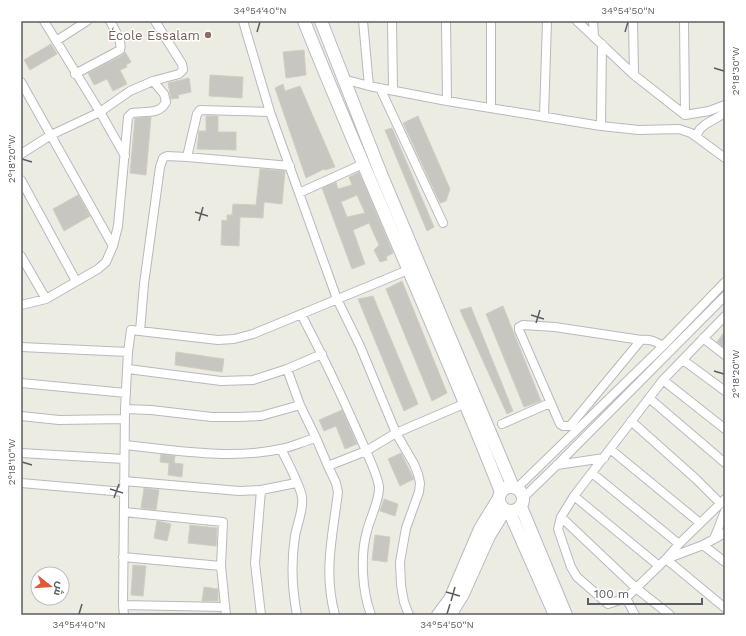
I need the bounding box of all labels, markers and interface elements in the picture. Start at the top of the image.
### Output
text: 34°54'40"N [233,5,287,16]
text: 34°54'50"N [601,5,655,16]
place label: École Essalam [108,27,200,43]
marker: École Essalam [203,30,213,40]
text: 2°18'30"W [730,46,741,95]
text: 2°18'20"W [6,134,17,183]
text: 2°18'20"W [730,349,741,398]
text: 2°18'10"W [6,438,17,485]
north arrow [30,566,70,606]
text: ش [51,580,67,597]
scale bar [588,580,702,606]
text: 100 m [594,587,629,601]
text: 34°54'40"N [52,619,106,630]
text: 34°54'50"N [420,619,474,630]

